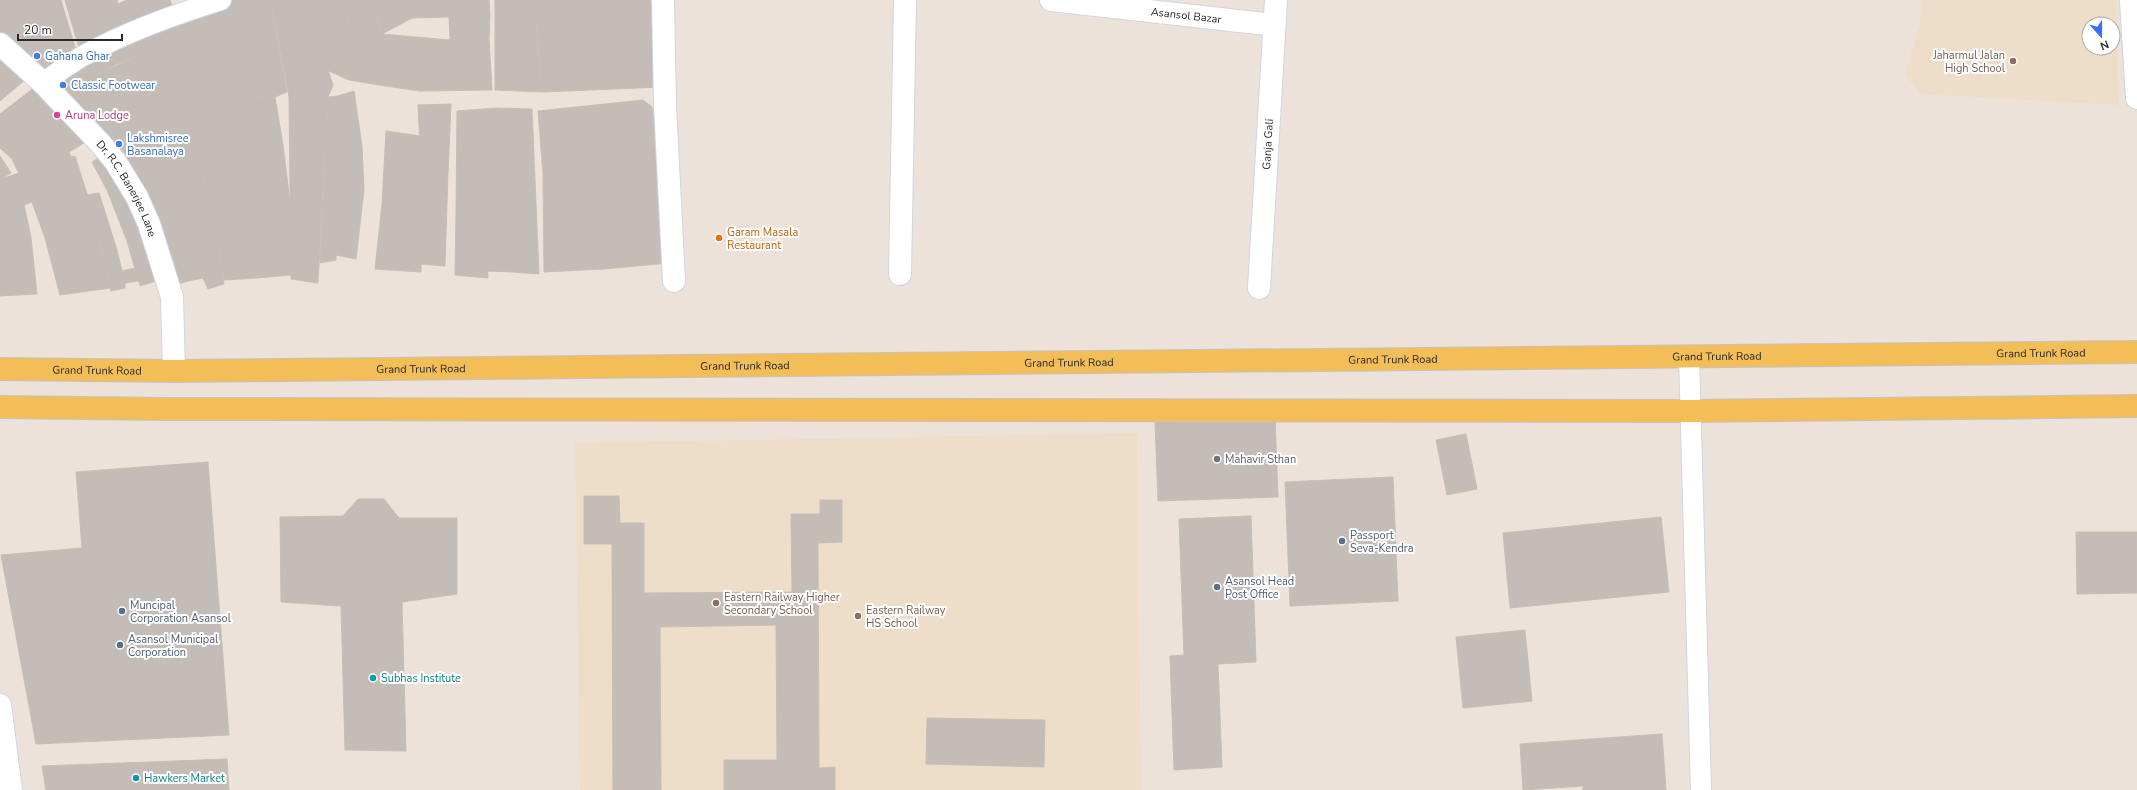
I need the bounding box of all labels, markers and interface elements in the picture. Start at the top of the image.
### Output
street label: Asansol Bazar [1150,4,1222,27]
scale bar [18,16,122,42]
north arrow [2081,16,2121,56]
text: 20 m [24,22,52,38]
text: N [2098,36,2111,53]
place label: Jaharmul Jalan High School [1932,48,2006,76]
place label: Gahana Ghar [45,49,110,64]
marker: Gahana Ghar [32,51,42,61]
marker: Jaharmul Jalan High School [2008,56,2018,66]
place label: Classic Footwear [71,78,155,93]
marker: Classic Footwear [58,80,68,90]
place label: Aruna Lodge [65,108,129,123]
marker: Aruna Lodge [52,110,62,120]
street label: Ganja Gali [1259,118,1277,170]
place label: Lakshmisree Basanalaya [127,131,189,159]
street label: Dr. R.C. Banerjee Lane [93,137,160,239]
marker: Lakshmisree Basanalaya [114,139,124,149]
place label: Garam Masala Restaurant [727,225,798,253]
marker: Garam Masala Restaurant [714,233,724,243]
street label: Grand Trunk Road [1996,345,2086,361]
street label: Grand Trunk Road [1672,349,1762,364]
street label: Grand Trunk Road [1348,352,1438,368]
street label: Grand Trunk Road [1024,355,1114,371]
street label: Grand Trunk Road [700,358,790,374]
street label: Grand Trunk Road [376,361,466,377]
street label: Grand Trunk Road [52,363,142,379]
place label: Mahavir Sthan [1225,452,1296,467]
marker: Mahavir Sthan [1212,454,1222,464]
place label: Passport Seva-Kendra [1350,528,1414,556]
marker: Passport Seva-Kendra [1337,536,1347,546]
place label: Asansol Head Post Office [1225,574,1294,602]
marker: Asansol Head Post Office [1212,582,1222,592]
place label: Eastern Railway Higher Secondary School [724,590,840,618]
place label: Muncipal Corporation Asansol [130,598,232,626]
marker: Eastern Railway Higher Secondary School [711,598,721,608]
place label: Eastern Railway HS School [866,603,946,631]
marker: Muncipal Corporation Asansol [117,606,127,616]
marker: Eastern Railway HS School [853,611,863,621]
place label: Asansol Municipal Corporation [128,632,219,660]
marker: Asansol Municipal Corporation [115,640,125,650]
place label: Subhas Institute [381,671,461,686]
marker: Subhas Institute [368,673,378,683]
place label: Hawkers Market [144,771,225,786]
marker: Hawkers Market [131,773,141,783]

